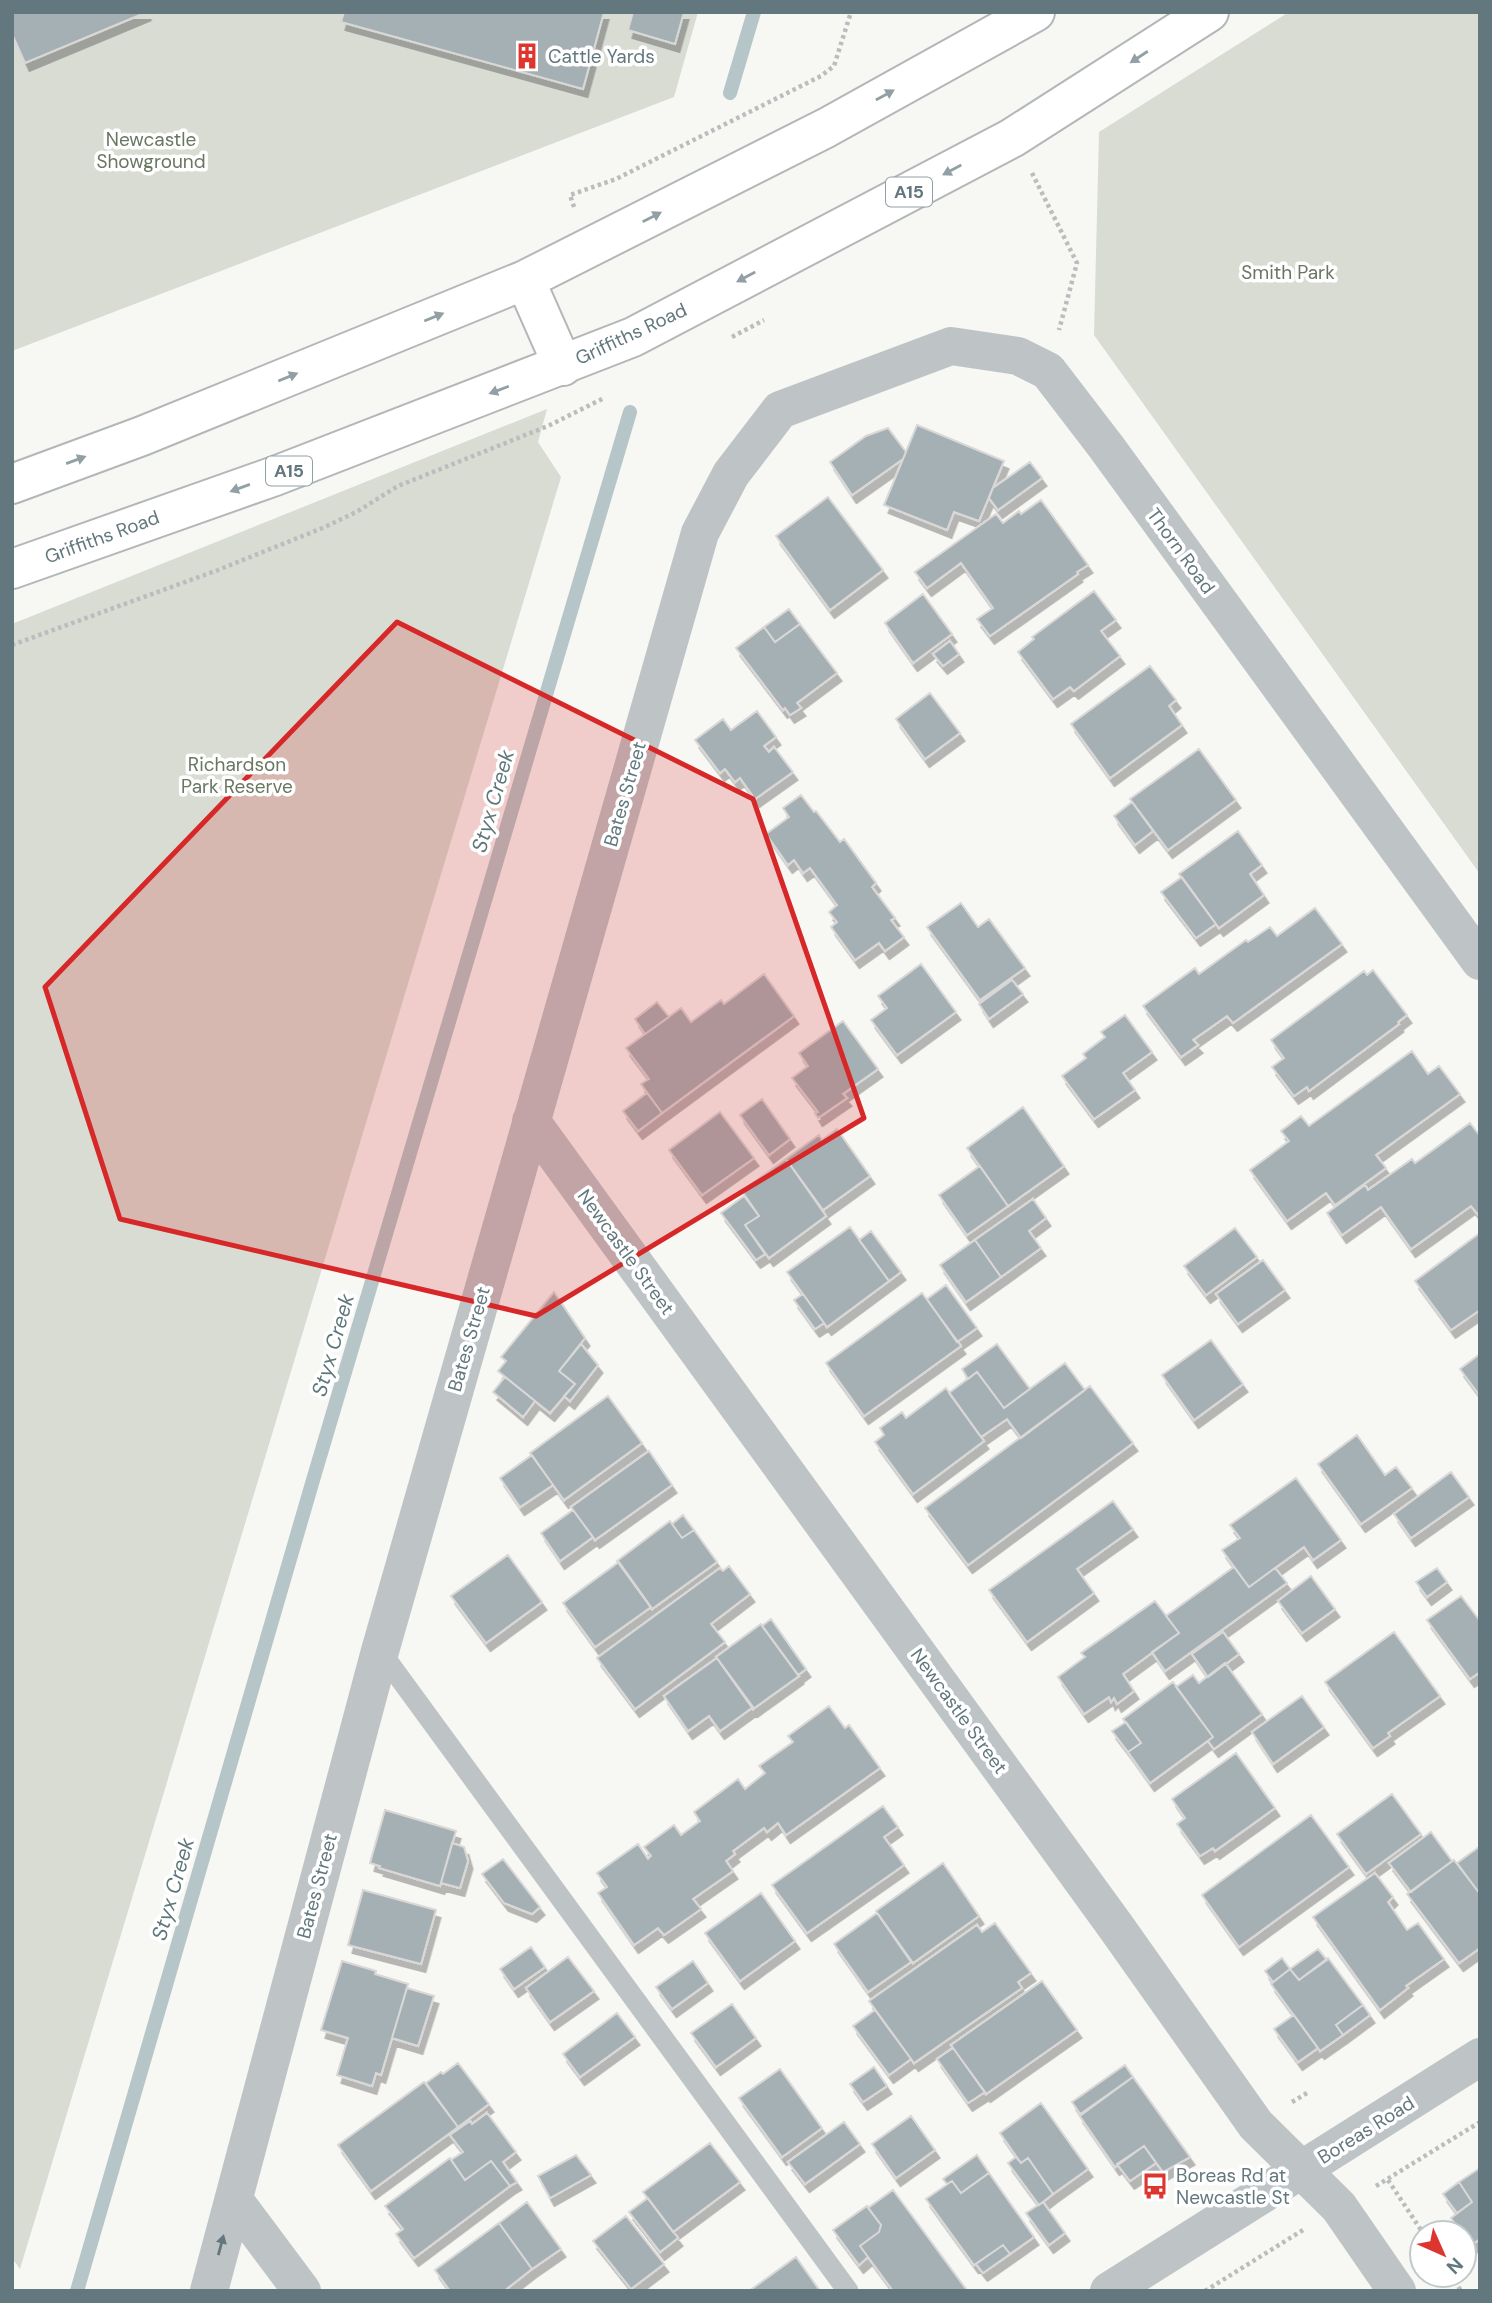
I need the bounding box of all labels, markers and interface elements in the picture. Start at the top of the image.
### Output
building icon: Cattle Yards [512,41,542,71]
place label: Cattle Yards [548,44,655,69]
one-way arrow [1130,50,1149,63]
one-way arrow [876,89,895,101]
park label: Newcastle Showground [96,127,206,174]
one-way arrow [942,164,962,175]
road number: A15 [886,177,932,206]
one-way arrow [642,211,662,222]
park label: Smith Park [1241,260,1335,285]
one-way arrow [736,272,756,283]
street label: Griffiths Road [571,297,691,371]
one-way arrow [423,312,444,323]
one-way arrow [278,371,299,382]
one-way arrow [488,385,509,396]
one-way arrow [66,454,87,465]
road number: A15 [266,457,312,486]
one-way arrow [230,483,251,494]
street label: Thorn Road [1141,503,1221,599]
street label: Griffiths Road [41,505,163,569]
street label: Bates Street [598,739,652,849]
water label: Styx Creek [465,746,521,856]
park label: Richardson Park Reserve [181,752,293,799]
street label: Newcastle Street [572,1184,680,1320]
street label: Bates Street [442,1284,496,1394]
water label: Styx Creek [305,1290,361,1400]
street label: Newcastle Street [905,1643,1013,1779]
street label: Bates Street [291,1831,343,1941]
water label: Styx Creek [145,1834,201,1944]
street label: Boreas Road [1313,2090,1419,2170]
place label: Boreas Rd at Newcastle St [1176,2163,1290,2210]
bus stop icon: Boreas Rd at Newcastle St [1140,2171,1170,2201]
north arrow [1408,2219,1478,2289]
one-way arrow [217,2234,227,2255]
text: N [1441,2252,1468,2279]

